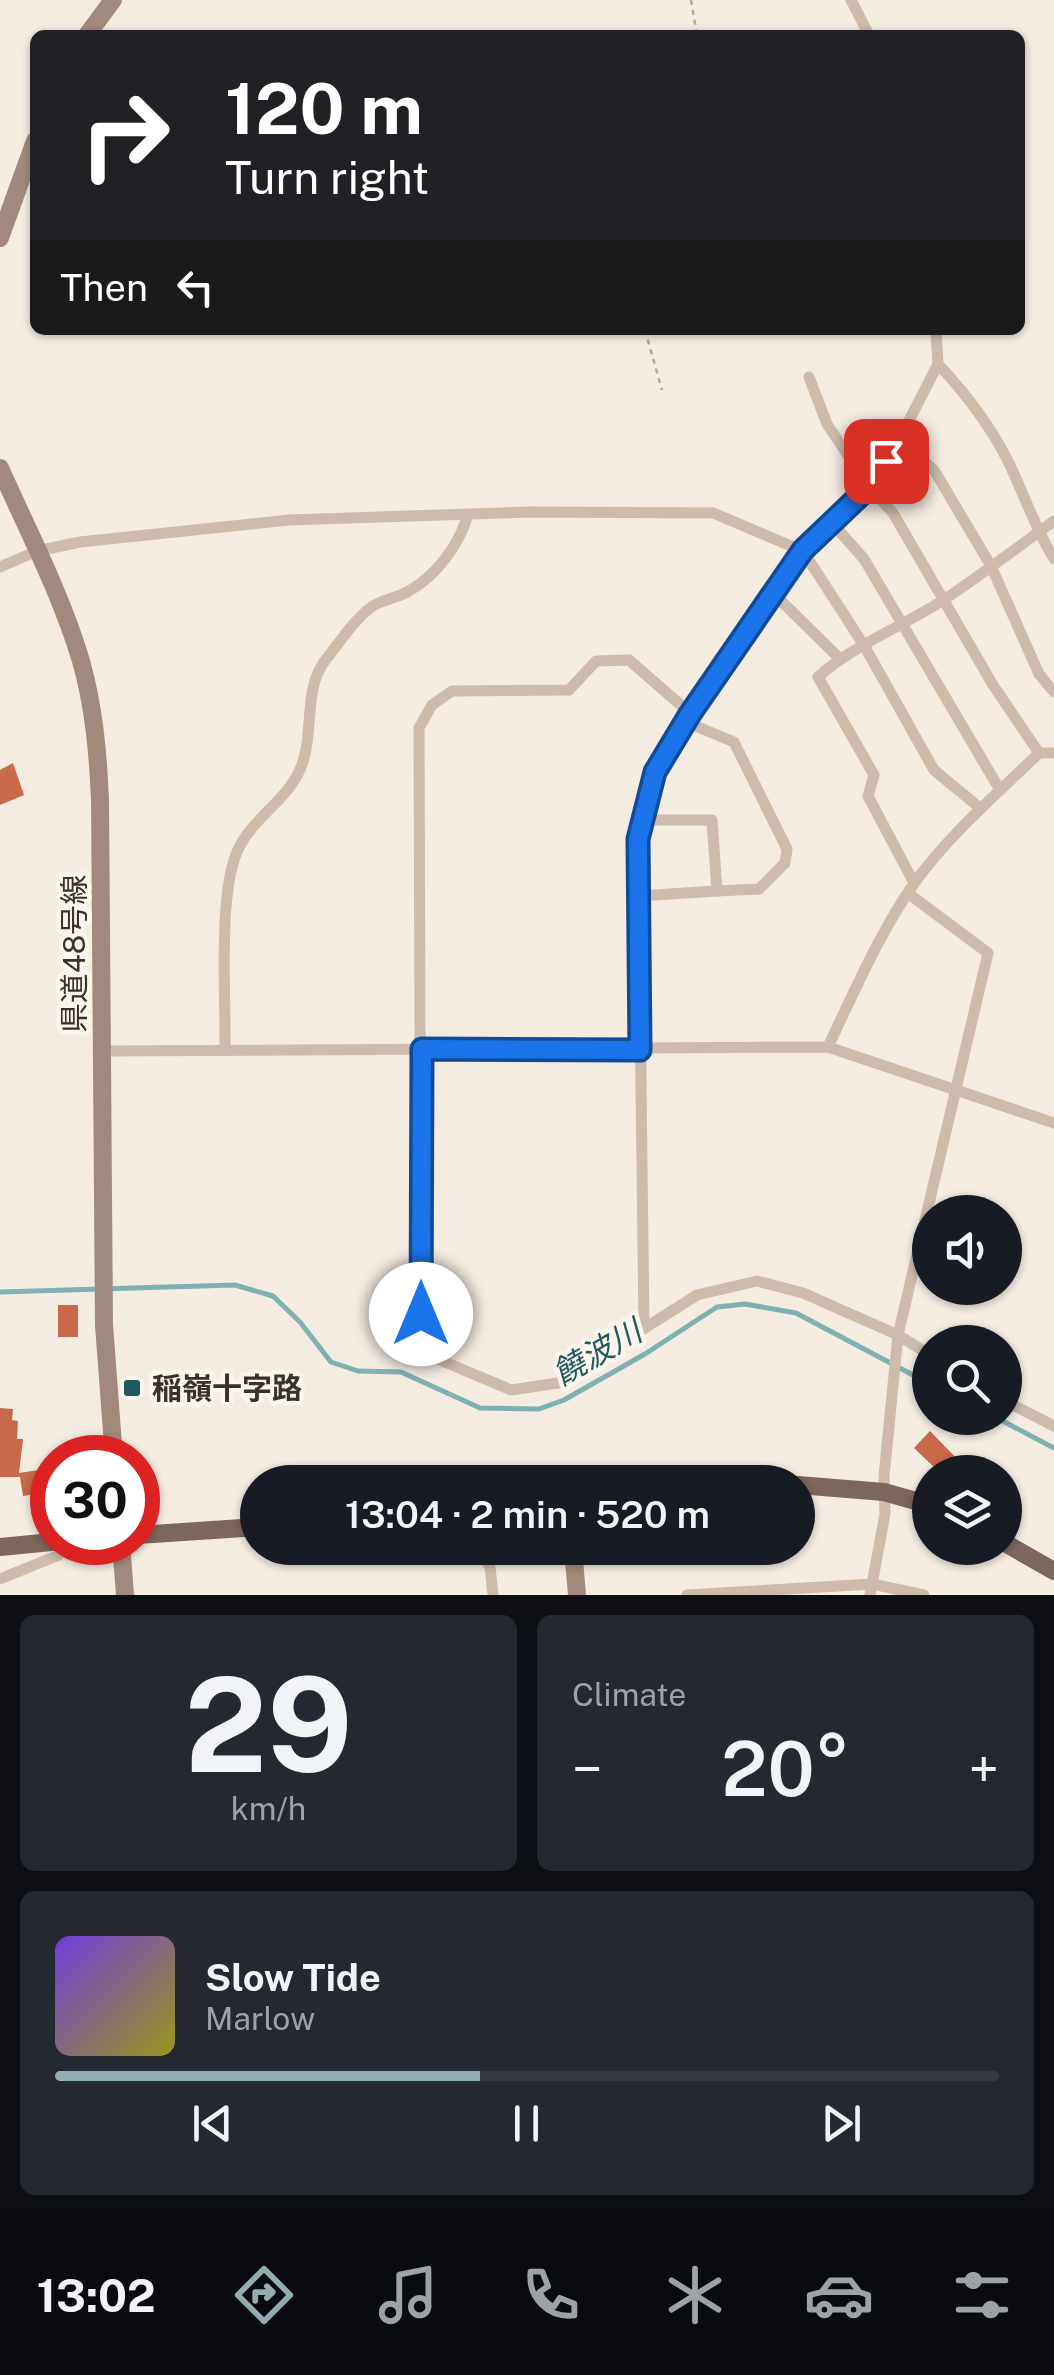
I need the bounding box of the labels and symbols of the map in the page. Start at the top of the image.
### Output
pin [844,419,929,504]
street label: 県道48号線 [56,875,92,1033]
position arrow [369,1262,473,1366]
water label: 饒波川 [546,1310,650,1392]
place label: 稲嶺十字路 [152,1370,302,1406]
marker: 稲嶺十字路 [121,1377,143,1399]
speed limit sign: 30 [30,1435,160,1565]

